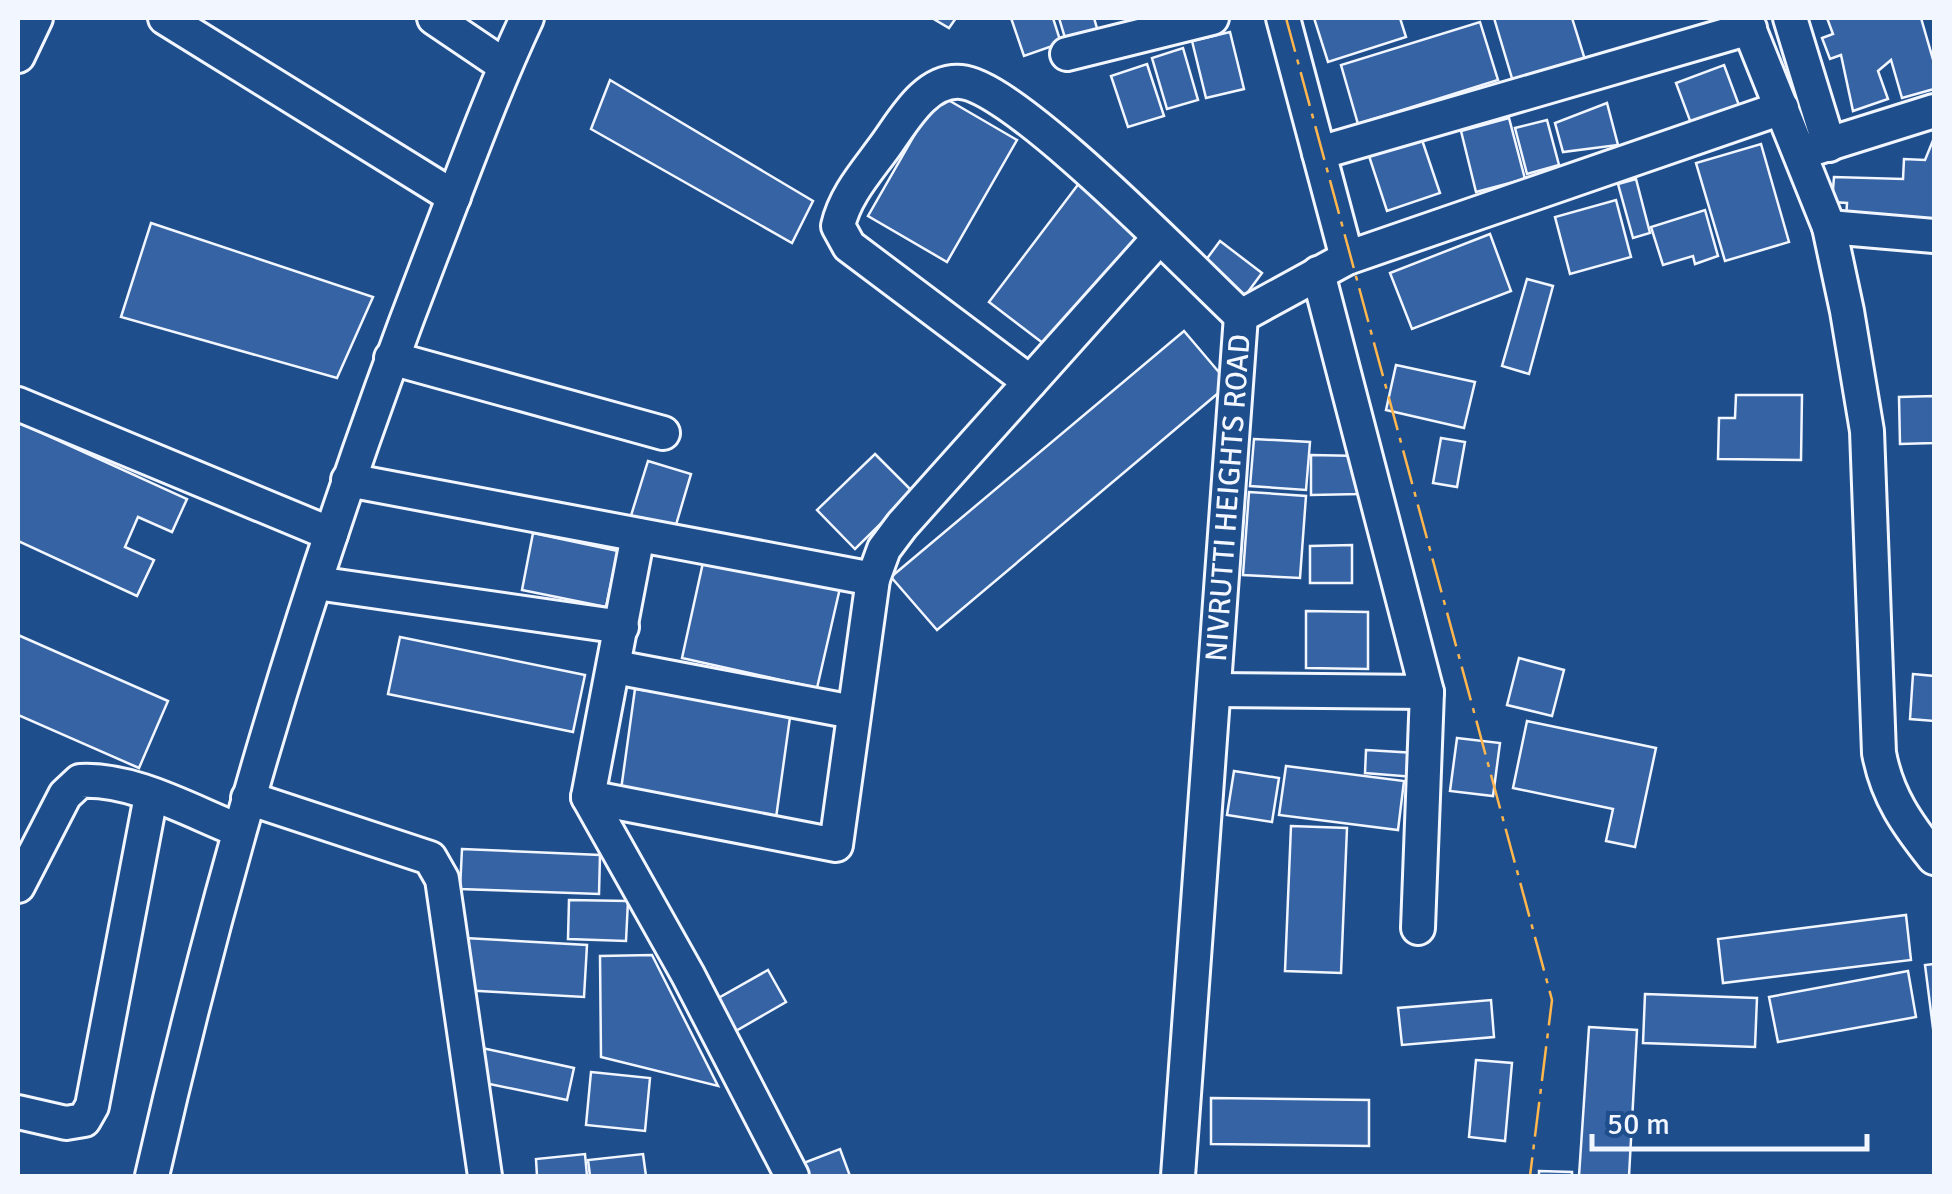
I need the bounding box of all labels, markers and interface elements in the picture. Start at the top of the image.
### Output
street label: NIVRUTTI HEIGHTS ROAD [1197,333,1258,663]
scale bar [1592,1089,1867,1151]
text: 50 m [1607,1106,1670,1143]

